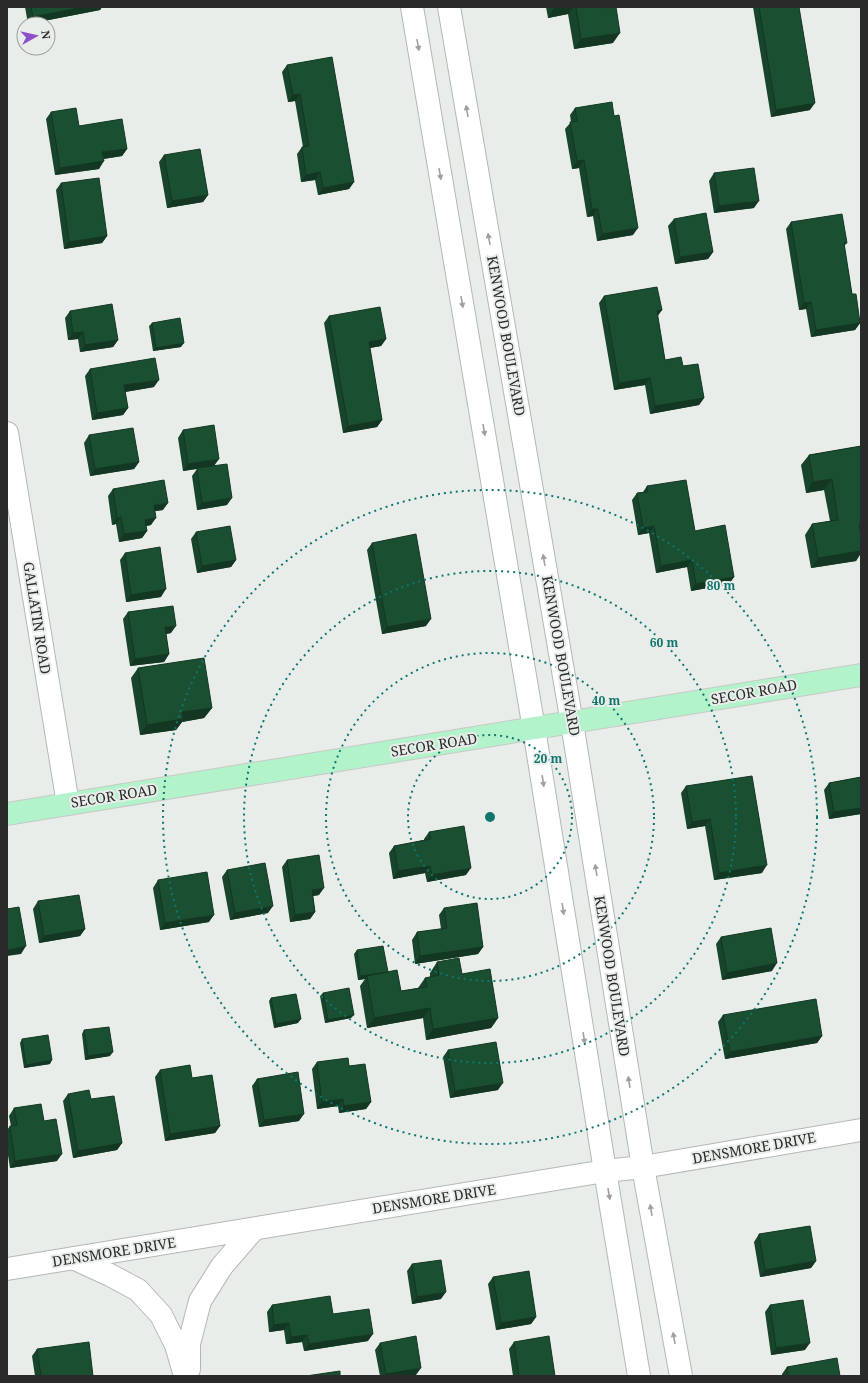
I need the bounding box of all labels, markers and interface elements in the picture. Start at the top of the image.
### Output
north arrow [16,16,56,56]
text: N [38,29,54,40]
one-way arrow [416,39,422,52]
one-way arrow [464,105,470,117]
one-way arrow [437,168,443,180]
one-way arrow [486,233,492,245]
street label: KENWOOD BOULEVARD [483,254,530,418]
one-way arrow [459,296,465,308]
one-way arrow [481,424,487,436]
one-way arrow [541,554,547,566]
street label: GALLATIN ROAD [19,560,56,675]
street label: KENWOOD BOULEVARD [538,574,585,738]
text: 80 m [707,577,735,594]
text: 60 m [650,634,678,651]
street label: SECOR ROAD [709,675,799,708]
text: 40 m [592,692,620,709]
street label: SECOR ROAD [389,728,478,761]
text: 20 m [534,750,562,767]
one-way arrow [540,775,546,787]
street label: SECOR ROAD [69,779,158,812]
centre of rings [483,810,497,824]
one-way arrow [592,864,598,876]
street label: KENWOOD BOULEVARD [590,894,635,1058]
one-way arrow [560,903,566,915]
one-way arrow [581,1032,587,1044]
one-way arrow [626,1075,632,1088]
street label: DENSMORE DRIVE [691,1127,817,1168]
street label: DENSMORE DRIVE [371,1179,497,1218]
one-way arrow [606,1188,612,1200]
one-way arrow [648,1204,654,1216]
street label: DENSMORE DRIVE [51,1232,177,1271]
one-way arrow [671,1332,677,1344]

